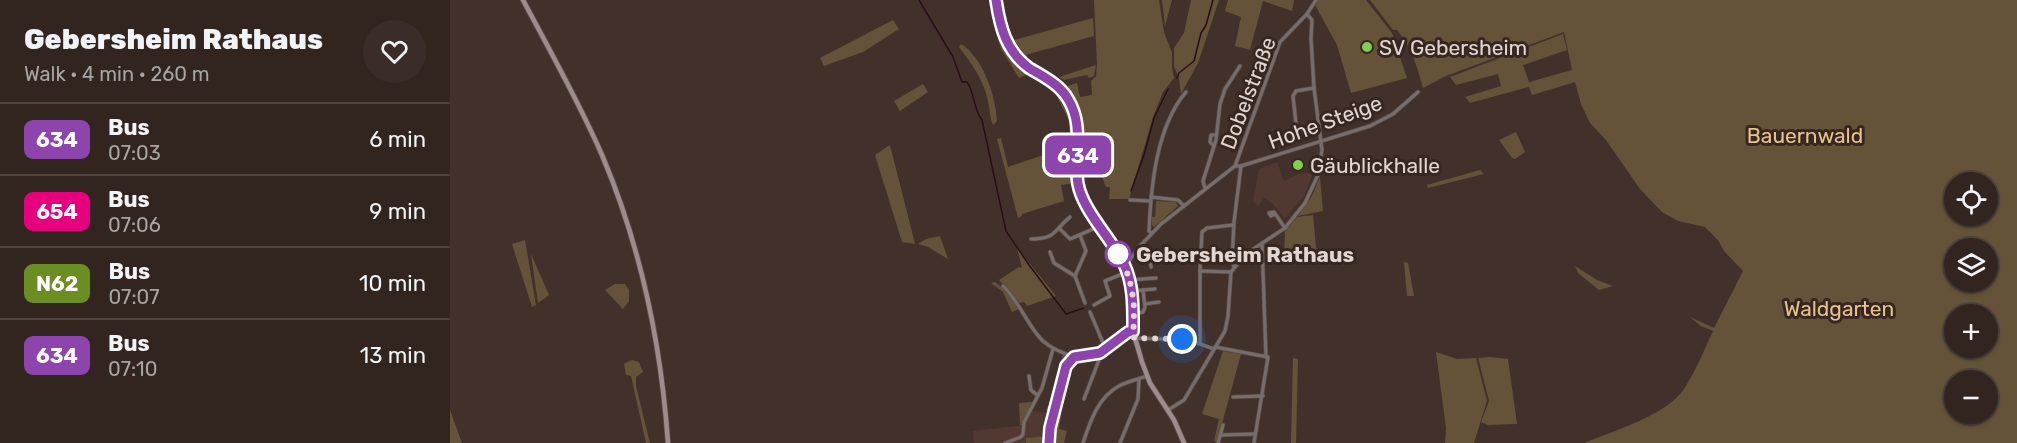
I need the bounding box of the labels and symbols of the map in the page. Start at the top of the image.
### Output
street label: Dobelstraße [1215,33,1281,153]
place label: SV Gebersheim [1379,35,1527,60]
marker: SV Gebersheim [1360,40,1374,54]
street label: Hohe Steige [1265,90,1385,154]
park label: Bauernwald [1747,123,1863,148]
line badge: 634 [1044,136,1112,174]
place label: Gäublickhalle [1310,153,1440,178]
marker: Gäublickhalle [1291,158,1305,172]
marker: Gebersheim Rathaus [1105,241,1131,267]
place label: Gebersheim Rathaus [1136,242,1354,267]
park label: Waldgarten [1784,296,1894,321]
your location [1167,324,1197,354]

